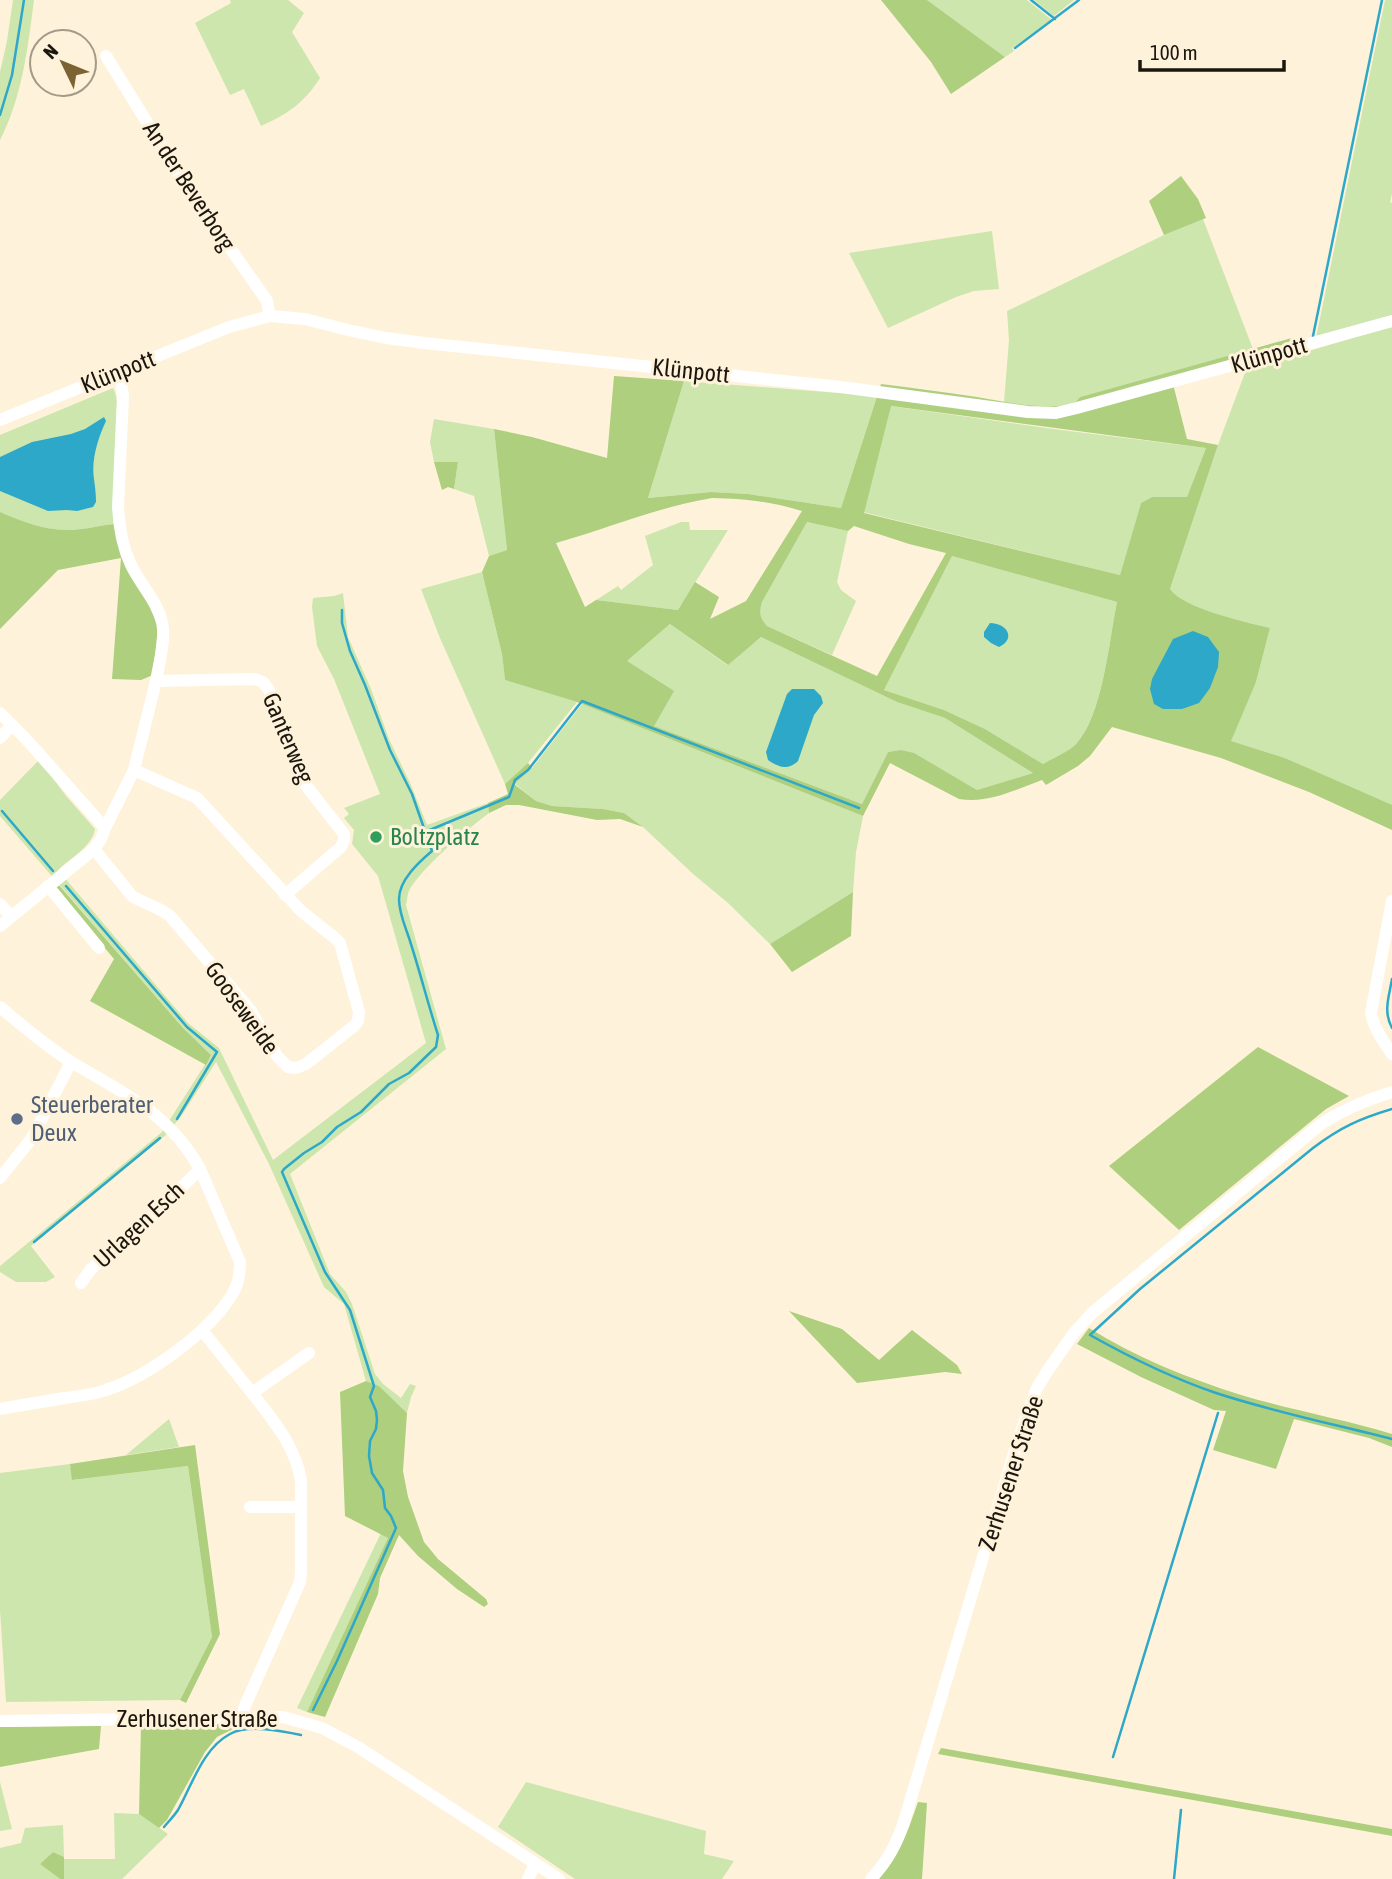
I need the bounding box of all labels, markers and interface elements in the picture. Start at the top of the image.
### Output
north arrow [28,28,98,98]
scale bar [1140,28,1284,72]
text: N [39,40,62,63]
text: 100 m [1150,40,1198,64]
street label: An der Beverborg [138,116,241,256]
street label: Klünpott [1228,331,1310,378]
street label: Klünpott [77,344,159,399]
street label: Klünpott [651,353,731,388]
street label: Ganterweg [257,689,320,788]
place label: Boltzplatz [390,823,479,850]
marker: Boltzplatz [368,829,384,845]
street label: Gooseweide [200,956,285,1059]
place label: Steuerberater Deux [31,1091,154,1146]
marker: Steuerberater Deux [9,1111,25,1127]
street label: Urlagen Esch [88,1176,189,1273]
street label: Zerhusener Straße [973,1392,1048,1554]
street label: Zerhusener Straße [116,1705,278,1732]

